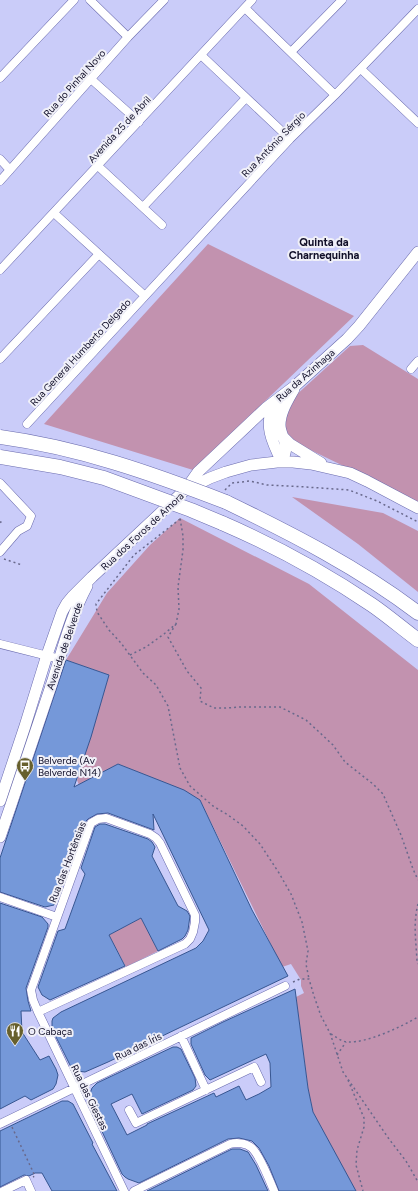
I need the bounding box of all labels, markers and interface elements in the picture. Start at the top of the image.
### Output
street label: Rua do Pinhal Novo [40,47,108,120]
street label: Avenida 25 de Abril [85,93,154,165]
street label: Rua António Sérgio [239,109,308,180]
district label: Quinta da Charnequinha [289,236,359,262]
street label: Rua General Humberto Delgado [27,296,134,409]
street label: Rua da Azinhaga [273,346,338,405]
street label: Rua dos Foros de Amora [98,489,187,573]
street label: Avenida de Belverde [43,600,86,691]
place label: Belverde (Av Belverde N14) [38,754,101,779]
bus stop icon: Belverde (Av Belverde N14) [15,756,35,781]
street label: Rua das Hortênsias [46,820,89,905]
restaurant icon: O Cabaça [5,1021,25,1046]
place label: O Cabaça [28,1025,72,1038]
street label: Rua das Íris [113,1029,164,1063]
street label: Rua das Giestas [68,1062,111,1132]

